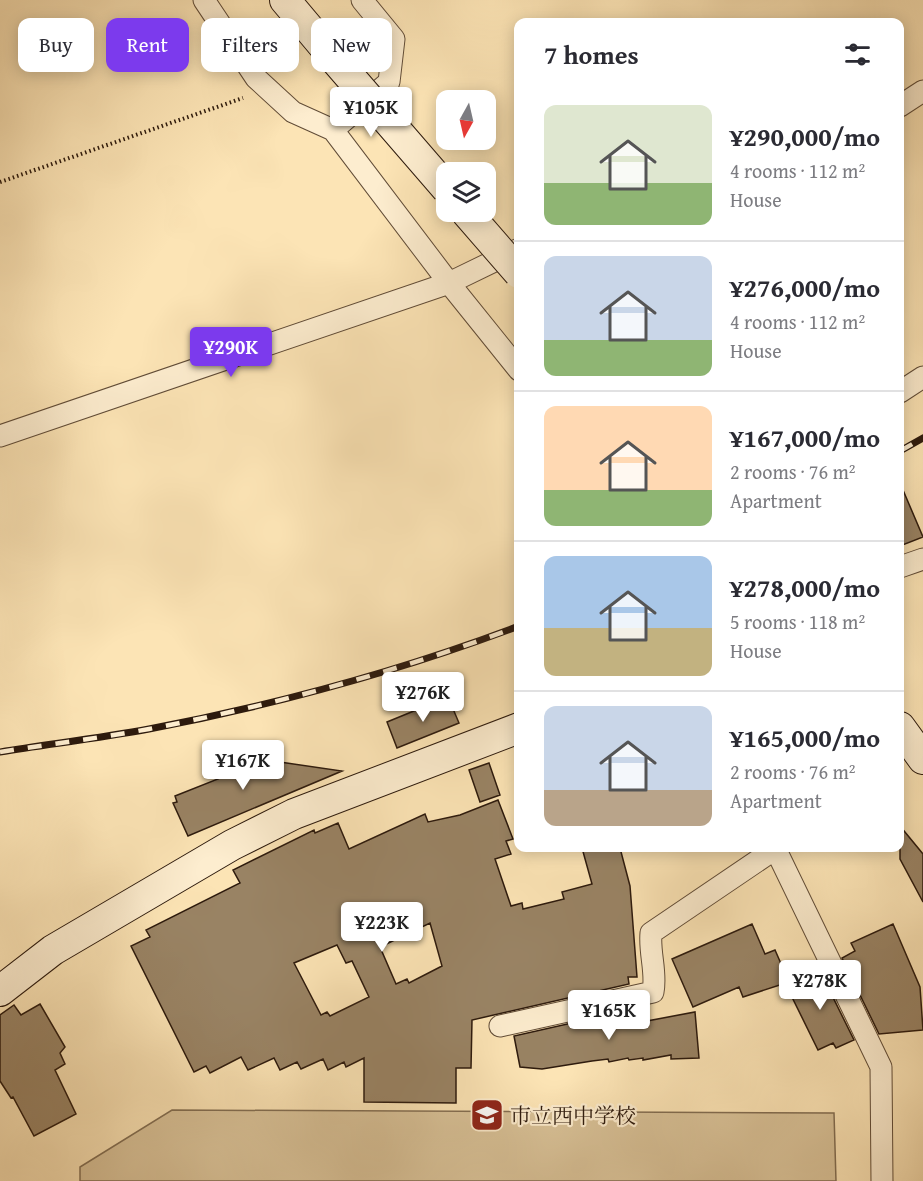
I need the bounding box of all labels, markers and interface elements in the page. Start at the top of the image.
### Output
chip: Buy [18,18,94,72]
chip: Rent [106,18,189,72]
chip: Filters [201,18,299,72]
chip: New [311,18,392,72]
text: 7 homes [544,35,639,74]
icon: filters [841,38,874,71]
pin: ¥105K [329,87,413,138]
north arrow [436,90,496,150]
map controls [436,90,496,222]
text: ¥105K [344,92,398,121]
text: ¥290,000/mo [730,117,880,156]
icon: home [592,129,664,201]
text: 4 rooms · 112 m² [730,156,865,185]
button: layers [436,162,496,222]
text: House [730,185,782,214]
text: ¥276,000/mo [730,268,880,307]
icon: home [592,280,664,352]
text: 4 rooms · 112 m² [730,307,865,336]
pin: ¥290K [189,327,273,378]
text: ¥290K [204,332,258,361]
text: House [730,336,782,365]
text: ¥167,000/mo [730,418,880,457]
icon: home [592,430,664,502]
text: 2 rooms · 76 m² [730,457,856,486]
text: Apartment [730,486,822,515]
text: ¥278,000/mo [730,568,880,607]
icon: home [592,580,664,652]
text: 5 rooms · 118 m² [730,607,865,636]
text: House [730,636,782,665]
pin: ¥276K [381,672,465,723]
text: ¥276K [396,677,450,706]
text: ¥165,000/mo [730,718,880,757]
icon: home [592,730,664,802]
pin: ¥167K [201,740,285,791]
text: ¥167K [216,745,270,774]
text: 2 rooms · 76 m² [730,757,856,786]
text: Apartment [730,786,822,815]
pin: ¥223K [340,902,424,953]
text: ¥223K [355,907,409,936]
pin: ¥278K [778,960,862,1011]
text: ¥278K [793,965,847,994]
pin: ¥165K [567,990,651,1041]
text: ¥165K [582,995,636,1024]
school or university icon: 市立西中学校 [469,1097,505,1133]
place label: 市立西中学校 [510,1100,636,1131]

